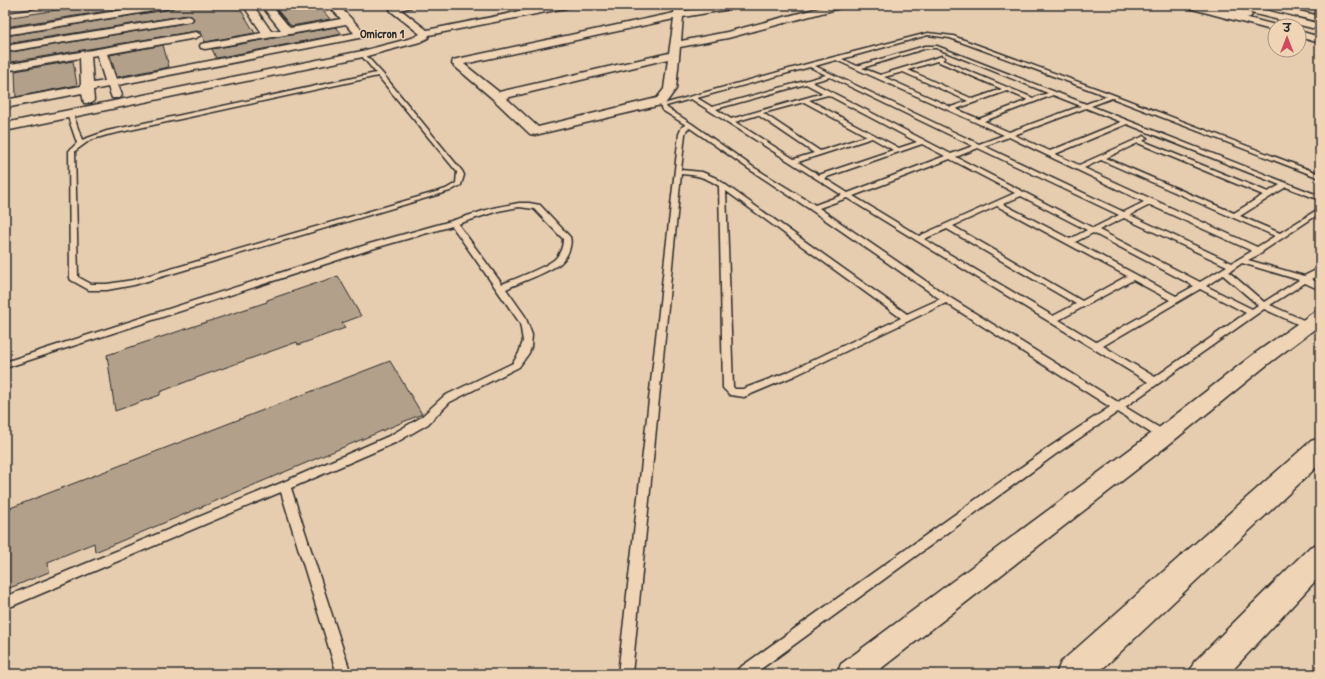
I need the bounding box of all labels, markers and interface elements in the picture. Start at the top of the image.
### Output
north arrow [1267,18,1307,58]
text: उ [1282,21,1292,35]
district label: Omicron 1 [360,25,405,42]

